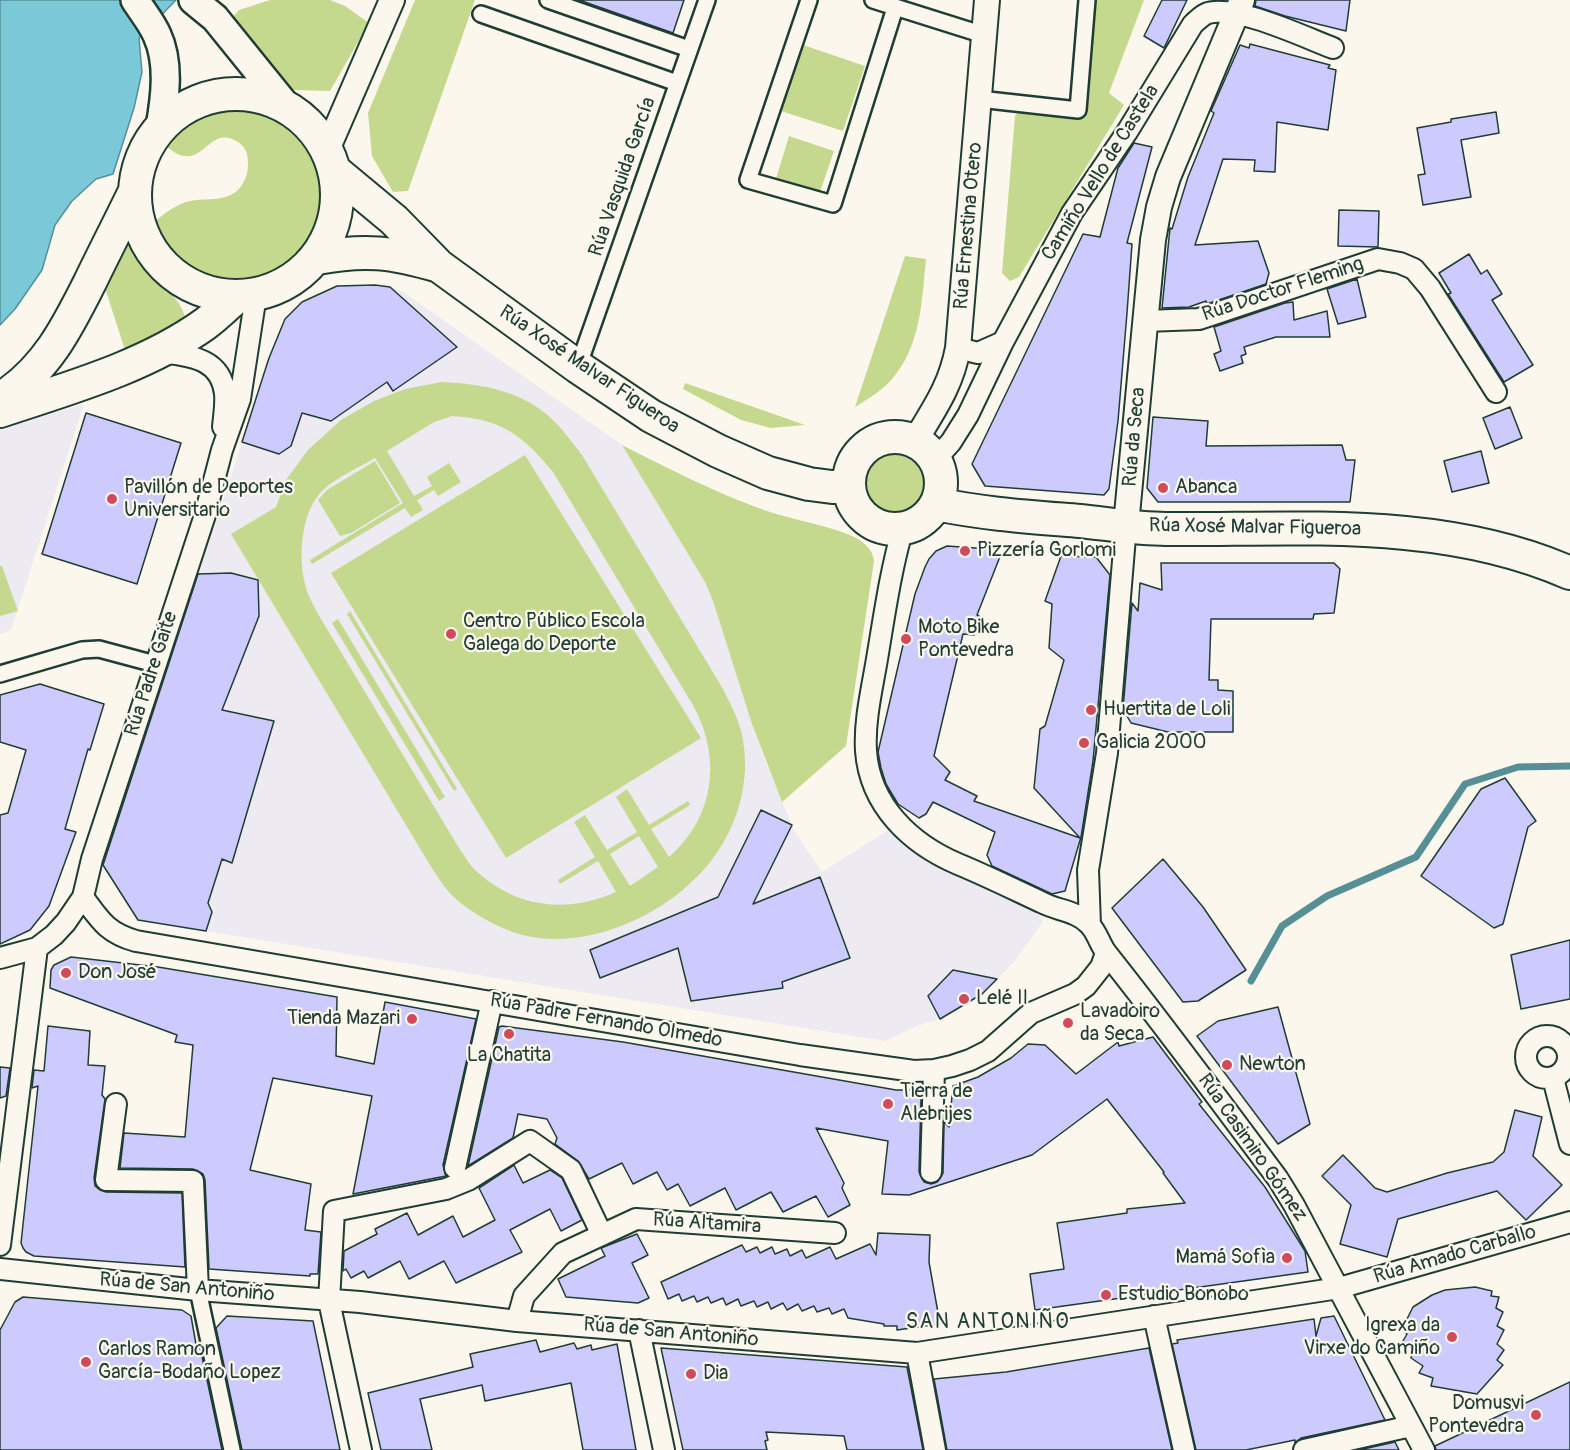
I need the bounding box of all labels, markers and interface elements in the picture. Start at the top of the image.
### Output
street label: Camiño Vello de Castela [1037,81,1165,265]
street label: Rúa Vasquida García [584,94,662,260]
street label: Rúa Ernestina Otero [950,141,988,311]
street label: Rúa Doctor Fleming [1199,253,1367,327]
street label: Rúa Xosé Malvar Figueroa [494,301,684,439]
street label: Rúa da Seca [1119,386,1151,488]
place label: Pavillón de Deportes Universitario [124,476,293,523]
place label: Abanca [1175,476,1237,500]
marker: Abanca [1156,481,1170,495]
marker: Pavillón de Deportes Universitario [105,492,119,506]
street label: Rúa Xosé Malvar Figueroa [1149,514,1361,542]
place label: Pizzería Gorlomi [977,539,1116,563]
marker: Pizzería Gorlomi [958,544,972,558]
street label: Rúa Padre Gaite [121,609,183,739]
place label: Centro Público Escola Galega do Deporte [463,610,645,657]
place label: Moto Bike Pontevedra [918,616,1014,663]
marker: Centro Público Escola Galega do Deporte [444,627,458,641]
marker: Moto Bike Pontevedra [899,632,913,646]
place label: Huertita de Loli [1103,698,1231,722]
marker: Huertita de Loli [1084,703,1098,717]
place label: Galicia 2000 [1096,731,1206,755]
marker: Galicia 2000 [1077,736,1091,750]
place label: Don José [78,961,157,985]
marker: Don José [59,966,73,980]
place label: Lelé II [976,987,1028,1011]
street label: Rúa Padre Fernando Olmedo [488,989,724,1053]
marker: Lelé II [957,992,971,1006]
place label: Lavadoiro da Seca [1080,1000,1160,1047]
place label: Tienda Mazari [287,1007,400,1031]
marker: Tienda Mazari [405,1012,419,1026]
marker: Lavadoiro da Seca [1061,1016,1075,1030]
marker: La Chatita [502,1027,516,1041]
place label: La Chatita [467,1044,551,1068]
place label: Newton [1239,1053,1306,1077]
marker: Newton [1220,1058,1234,1072]
street label: Rúa Casimiro Gómez [1192,1070,1312,1226]
place label: Tierra de Alebrijes [900,1080,972,1127]
marker: Tierra de Alebrijes [881,1097,895,1111]
street label: Rúa Altamira [652,1208,762,1240]
street label: Rúa Amado Carballo [1371,1220,1539,1290]
place label: Mamá Sofìa [1175,1246,1275,1270]
marker: Mamá Sofìa [1280,1251,1294,1265]
street label: Rúa de San Antoniño [98,1268,276,1308]
place label: Estudio Bonobo [1118,1283,1249,1307]
marker: Estudio Bonobo [1099,1288,1113,1302]
district label: SAN ANTONIÑO [906,1310,1070,1336]
street label: Rúa de San Antoniño [582,1313,760,1353]
place label: Igrexa da Virxe do Camiño [1303,1314,1440,1361]
marker: Igrexa da Virxe do Camiño [1445,1330,1459,1344]
place label: Carlos Ramon García-Bodaño Lopez [98,1338,281,1385]
marker: Carlos Ramon García-Bodaño Lopez [79,1355,93,1369]
place label: Dia [703,1362,728,1386]
marker: Dia [684,1367,698,1381]
place label: Domusvi Pontevedra [1428,1392,1524,1439]
marker: Domusvi Pontevedra [1529,1408,1543,1422]

